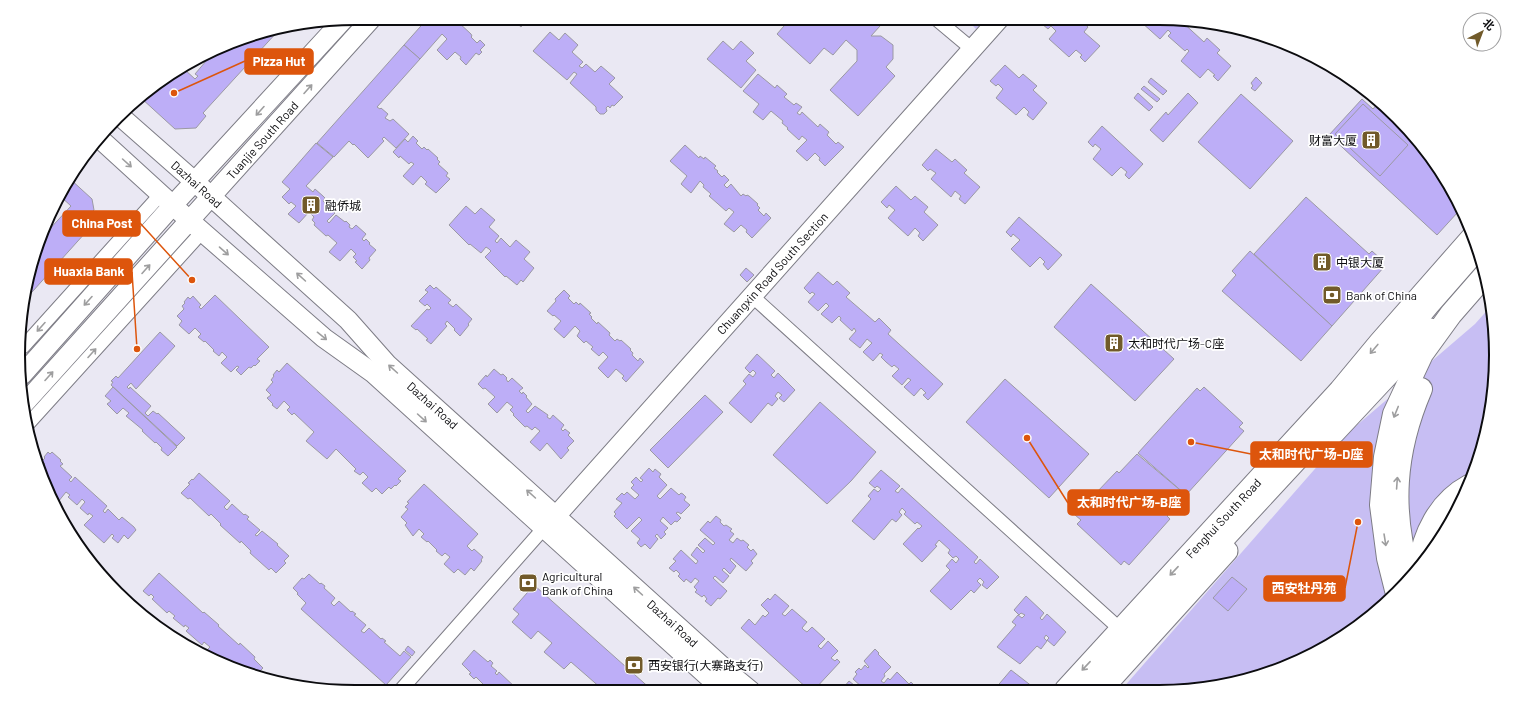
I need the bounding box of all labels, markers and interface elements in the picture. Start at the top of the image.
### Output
north arrow [1462,12,1502,52]
text: 北 [1481,16,1497,33]
callout: Pizza Hut [245,49,313,74]
text: Pizza Hut [253,53,305,69]
one-way arrow [303,84,312,94]
street label: Tuanjie South Road [223,98,301,182]
one-way arrow [255,106,265,116]
building icon: 财富大厦 [1360,129,1382,151]
place label: 财富大厦 [1309,133,1357,147]
street label: Dazhai Road [169,158,225,210]
one-way arrow [122,159,133,168]
building icon: 融侨城 [300,194,322,216]
place label: 融侨城 [325,198,361,212]
street label: Chuangxin Road South Section [714,209,830,337]
callout: China Post [63,211,140,236]
text: China Post [72,215,133,231]
one-way arrow [218,246,229,255]
building icon: 中银大厦 [1311,251,1333,273]
place label: 中银大厦 [1336,255,1384,269]
callout: Huaxia Bank [45,259,132,284]
text: Huaxia Bank [54,263,124,279]
one-way arrow [141,264,151,274]
one-way arrow [296,273,306,282]
bank icon: Bank of China [1321,284,1343,306]
place label: Bank of China [1346,288,1417,302]
one-way arrow [83,296,93,306]
one-way arrow [37,321,46,331]
one-way arrow [316,332,327,341]
building icon: 太和时代广场-C座 [1103,332,1125,354]
place label: 太和时代广场-C座 [1128,336,1224,350]
one-way arrow [1369,344,1378,355]
one-way arrow [88,348,97,359]
one-way arrow [388,365,398,374]
one-way arrow [44,371,54,381]
street label: Dazhai Road [405,379,461,431]
one-way arrow [1391,405,1399,417]
one-way arrow [417,413,428,422]
callout: 太和时代广场-D座 [1251,442,1372,467]
text: 太和时代广场-D座 [1259,446,1363,462]
street label: Fenghui South Road [1183,475,1263,561]
one-way arrow [1394,477,1401,490]
one-way arrow [526,489,536,499]
callout: 太和时代广场-B座 [1068,490,1189,515]
text: 太和时代广场-B座 [1077,494,1181,510]
one-way arrow [1381,533,1389,546]
one-way arrow [1169,566,1179,576]
place label: Agricultural Bank of China [542,569,613,597]
bank icon: Agricultural Bank of China [517,572,539,594]
callout: 西安牡丹苑 [1264,576,1345,601]
text: 西安牡丹苑 [1271,580,1337,596]
one-way arrow [633,586,643,595]
street label: Dazhai Road [645,597,701,649]
bank icon: 西安银行(大寨路支行) [623,654,645,676]
place label: 西安银行(大寨路支行) [648,658,763,672]
one-way arrow [1082,661,1091,672]

